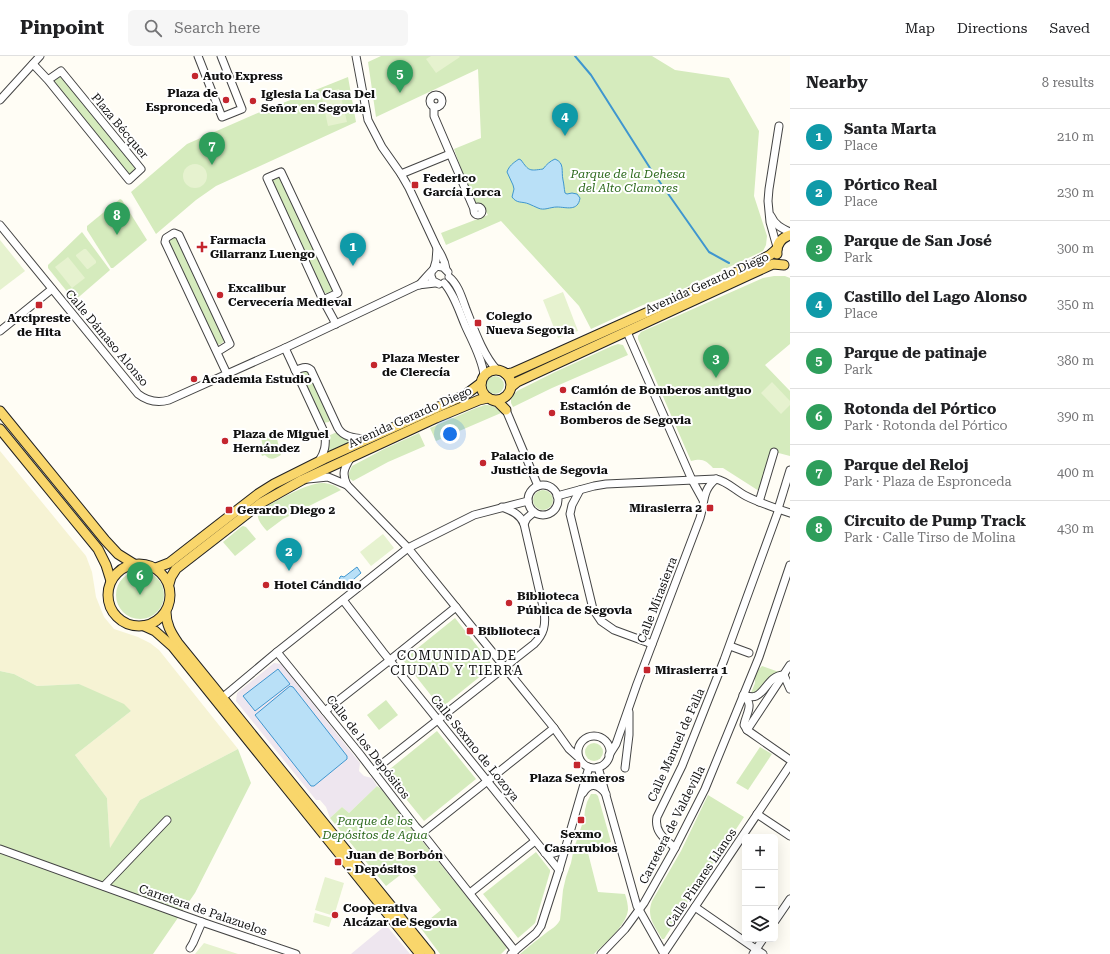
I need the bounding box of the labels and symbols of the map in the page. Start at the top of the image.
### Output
pin: 5 [387,60,413,93]
place label: Auto Express [203,69,283,83]
marker: Auto Express [190,71,200,81]
place label: Plaza de Espronceda [146,86,218,114]
place label: Iglesia La Casa Del Señor en Segovia [261,87,375,115]
street label: Plaza Bécquer [89,90,151,162]
marker: Plaza de Espronceda [221,95,231,105]
marker: Iglesia La Casa Del Señor en Segovia [248,96,258,106]
pin: 4 [552,103,578,136]
pin: 7 [199,132,225,165]
park label: Parque de la Dehesa del Alto Clamores [569,167,686,195]
place label: Federico García Lorca [423,171,501,199]
marker: Federico García Lorca [410,180,420,190]
pin: 8 [104,202,130,235]
place label: Farmacia Gilarranz Luengo [210,233,315,261]
pin: 1 [340,233,366,266]
marker: Farmacia Gilarranz Luengo [197,242,207,252]
street label: Avenida Gerardo Diego [643,249,771,317]
place label: Excalibur Cervecería Medieval [228,281,352,309]
street label: Calle Dámaso Alonso [62,287,152,389]
marker: Excalibur Cervecería Medieval [215,290,225,300]
marker: Arcipreste de Hita [34,300,44,310]
place label: Colegio Nueva Segovia [486,309,574,337]
place label: Arcipreste de Hita [7,311,71,339]
marker: Colegio Nueva Segovia [473,318,483,328]
pin: 3 [703,345,729,378]
place label: Plaza Mester de Clerecía [382,351,460,379]
marker: Plaza Mester de Clerecía [369,360,379,370]
place label: Academia Estudio [202,372,312,386]
marker: Academia Estudio [189,374,199,384]
street label: Avenida Gerardo Diego [346,383,474,451]
place label: Camión de Bomberos antiguo [571,383,752,397]
marker: Camión de Bomberos antiguo [558,385,568,395]
place label: Estación de Bomberos de Segovia [560,399,691,427]
marker: Estación de Bomberos de Segovia [547,408,557,418]
your location [440,424,460,444]
place label: Plaza de Miguel Hernández [233,427,329,455]
marker: Plaza de Miguel Hernández [220,436,230,446]
place label: Palacio de Justicia de Segovia [491,449,608,477]
marker: Palacio de Justicia de Segovia [478,458,488,468]
place label: Mirasierra 2 [629,501,702,515]
place label: Gerardo Diego 2 [237,503,336,517]
marker: Mirasierra 2 [705,503,715,513]
marker: Gerardo Diego 2 [224,505,234,515]
pin: 2 [276,538,302,571]
street label: Calle Mirasierra [634,555,680,645]
pin: 6 [127,562,153,595]
place label: Hotel Cándido [274,578,362,592]
marker: Hotel Cándido [261,580,271,590]
place label: Biblioteca Pública de Segovia [517,589,632,617]
marker: Biblioteca Pública de Segovia [504,598,514,608]
place label: Biblioteca [478,624,540,638]
marker: Biblioteca [465,626,475,636]
district label: COMUNIDAD DE CIUDAD Y TIERRA [390,648,524,678]
place label: Mirasierra 1 [655,663,728,677]
marker: Mirasierra 1 [642,665,652,675]
street label: Calle Manuel de Falla [645,686,708,804]
street label: Calle Sexmo de Lozoya [428,692,523,804]
street label: Calle de los Depósitos [323,693,413,802]
marker: Plaza Sexmeros [572,760,582,770]
street label: Carretera de Valdevilla [636,763,708,886]
place label: Plaza Sexmeros [529,771,625,785]
park label: Parque de los Depósitos de Agua [321,814,428,842]
marker: Sexmo Casarrubios [576,815,586,825]
street label: Calle Pinares Llanos [663,826,740,930]
place label: Sexmo Casarrubios [544,827,618,855]
place label: Juan de Borbón - Depósitos [346,848,443,876]
marker: Juan de Borbón - Depósitos [333,857,343,867]
street label: Carretera de Palazuelos [137,881,269,939]
place label: Cooperativa Alcázar de Segovia [343,901,457,929]
marker: Cooperativa Alcázar de Segovia [330,910,340,920]

